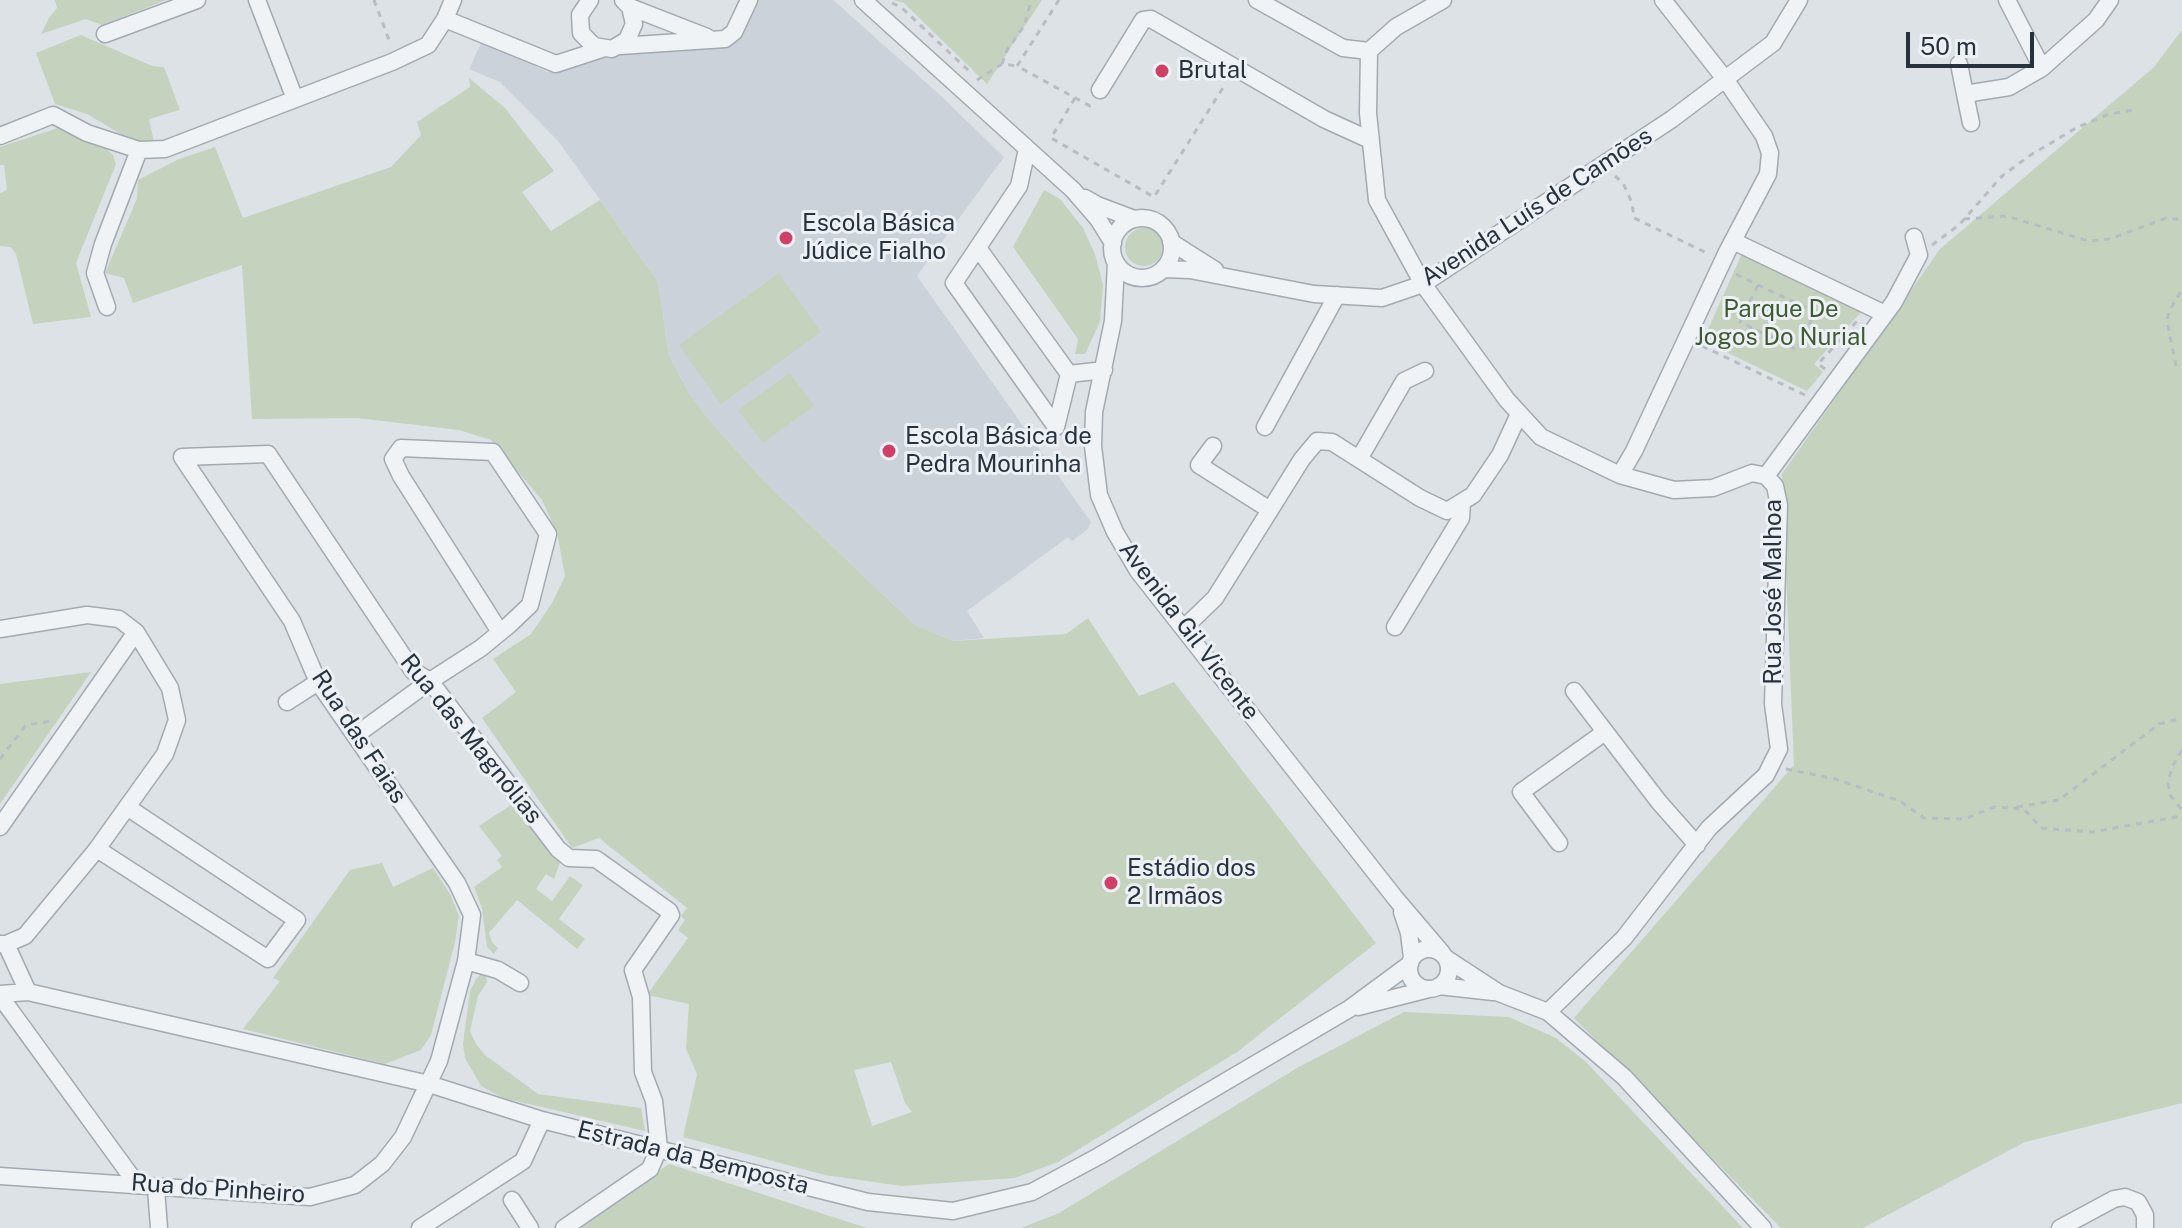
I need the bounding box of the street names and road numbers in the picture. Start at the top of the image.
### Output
street label: Avenida Luís de Camões [1416,122,1658,292]
street label: Rua José Malhoa [1760,499,1788,685]
street label: Avenida Gil Vicente [1113,536,1265,726]
street label: Rua das Magnólias [394,648,548,830]
street label: Rua das Faias [305,665,413,809]
street label: Estrada da Bemposta [574,1115,812,1201]
street label: Rua do Pinheiro [130,1169,306,1209]

